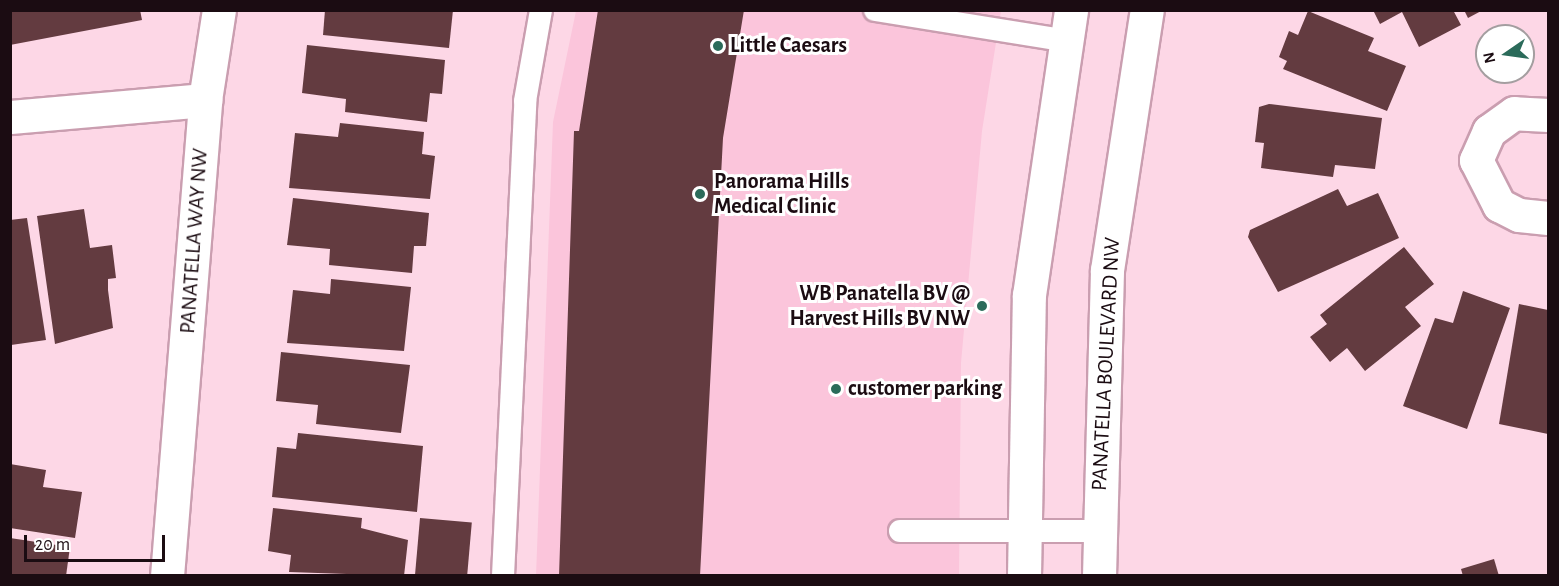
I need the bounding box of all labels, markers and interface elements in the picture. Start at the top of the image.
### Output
north arrow [1475,24,1535,84]
place label: Little Caesars [730,33,847,59]
marker: Little Caesars [711,39,725,53]
text: N [1480,50,1498,65]
street label: PANATELLA WAY NW [174,147,214,335]
place label: Panorama Hills Medical Clinic [714,168,849,220]
marker: Panorama Hills Medical Clinic [691,185,709,203]
street label: PANATELLA BOULEVARD NW [1086,237,1126,491]
place label: WB Panatella BV @ Harvest Hills BV NW [789,280,970,332]
marker: WB Panatella BV @ Harvest Hills BV NW [975,299,989,313]
place label: customer parking [848,376,1002,402]
marker: customer parking [829,382,843,396]
scale bar [27,523,168,561]
text: 20 m [35,536,70,554]

